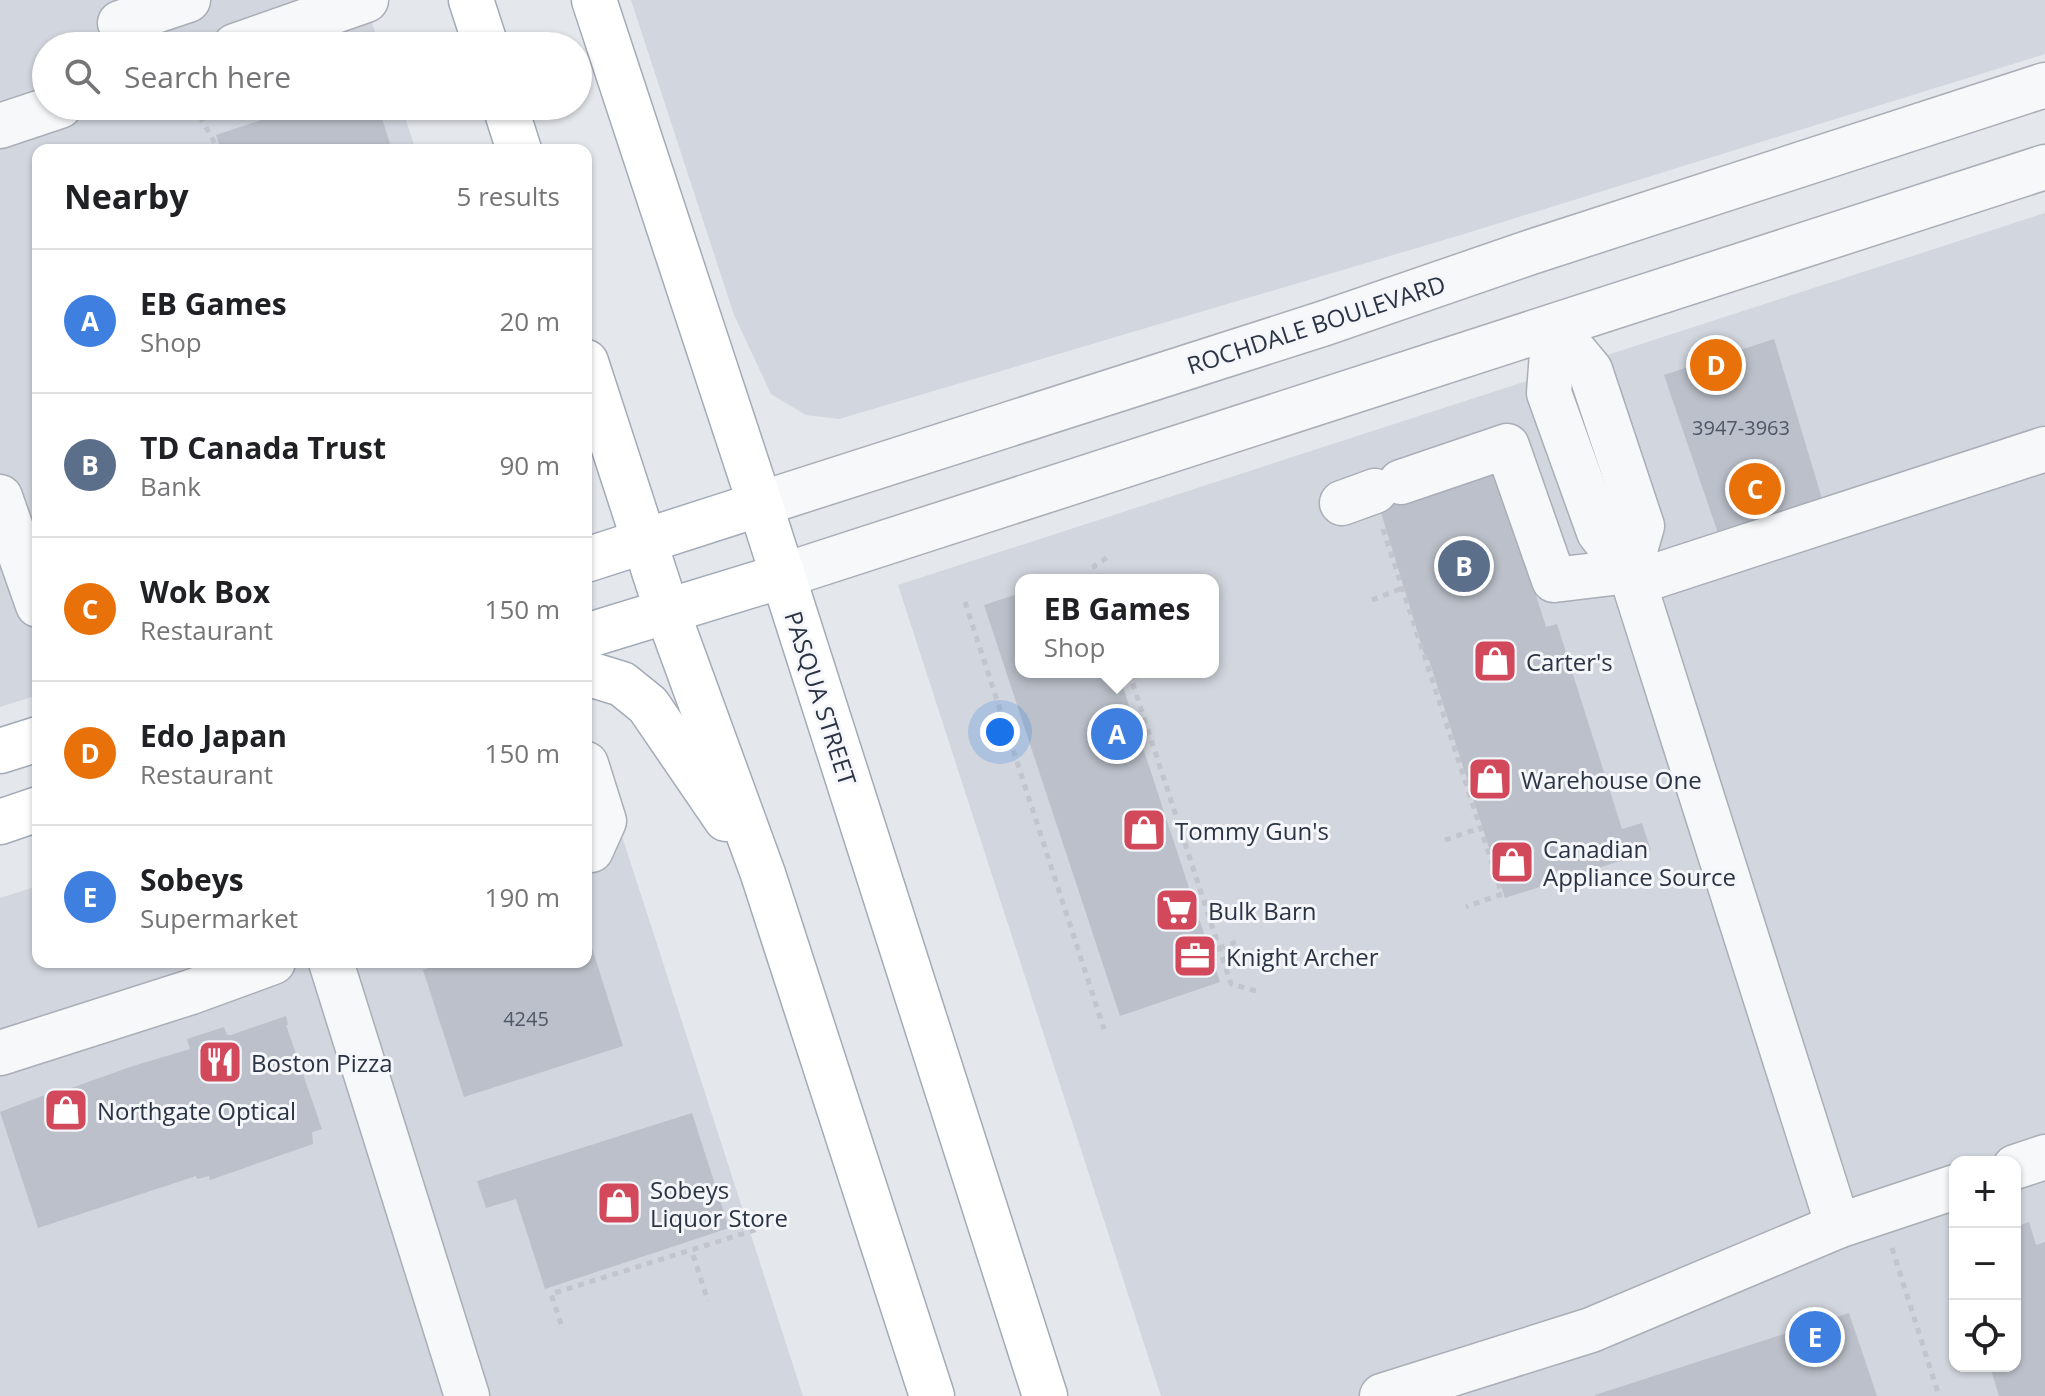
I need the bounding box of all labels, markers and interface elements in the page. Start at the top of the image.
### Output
search box [32,32,592,120]
icon: search [60,54,104,98]
text: Search here [124,56,291,97]
text: Nearby [64,173,189,219]
text: 5 results [457,178,560,214]
street label: ROCHDALE BOULEVARD [1182,267,1450,381]
text: EB Games [140,283,287,324]
text: A [81,303,99,339]
text: 20 m [499,303,560,339]
text: Shop [140,324,202,360]
pin: D [1690,335,1742,395]
house number: 3947-3963 [1692,414,1790,441]
text: TD Canada Trust [140,427,386,468]
text: B [81,447,99,483]
text: 90 m [499,447,560,483]
pin: C [1729,459,1781,519]
text: Bank [140,468,201,504]
pin: B [1438,536,1490,596]
text: Wok Box [140,571,270,612]
popup [1015,574,1219,678]
text: EB Games [1044,588,1190,629]
text: C [82,591,98,627]
text: 150 m [485,591,560,627]
street label: PASQUA STREET [777,607,865,789]
text: Restaurant [140,612,273,648]
text: Shop [1044,629,1105,665]
shop icon: Carter's [1471,637,1519,685]
place label: Carter's [1526,645,1613,678]
pin: A [1091,704,1143,764]
your location [980,712,1020,752]
text: Edo Japan [140,715,287,756]
text: D [80,735,100,771]
text: 150 m [485,735,560,771]
shop icon: Warehouse One [1466,755,1514,803]
text: Restaurant [140,756,273,792]
place label: Warehouse One [1521,763,1702,796]
shop icon: Tommy Gun's [1120,806,1168,854]
place label: Tommy Gun's [1175,814,1329,847]
place label: Canadian Appliance Source [1543,832,1736,893]
shop icon: Canadian Appliance Source [1488,838,1536,886]
text: Sobeys [140,859,244,900]
text: E [83,879,97,915]
text: 190 m [485,879,560,915]
supermarket icon: Bulk Barn [1153,886,1201,934]
place label: Bulk Barn [1208,894,1317,927]
text: Supermarket [140,900,298,936]
office icon: Knight Archer [1171,932,1219,980]
place label: Knight Archer [1226,940,1379,973]
house number: 4245 [503,1005,549,1032]
restaurant icon: Boston Pizza [196,1038,244,1086]
place label: Boston Pizza [251,1046,393,1079]
shop icon: Northgate Optical [42,1086,90,1134]
place label: Northgate Optical [97,1094,296,1127]
map controls [1949,1156,2021,1372]
button: + [1949,1156,2021,1228]
place label: Sobeys Liquor Store [650,1173,788,1234]
shop icon: Sobeys Liquor Store [595,1179,643,1227]
button: − [1949,1228,2021,1300]
button: locate [1949,1300,2021,1372]
pin: E [1789,1307,1841,1367]

